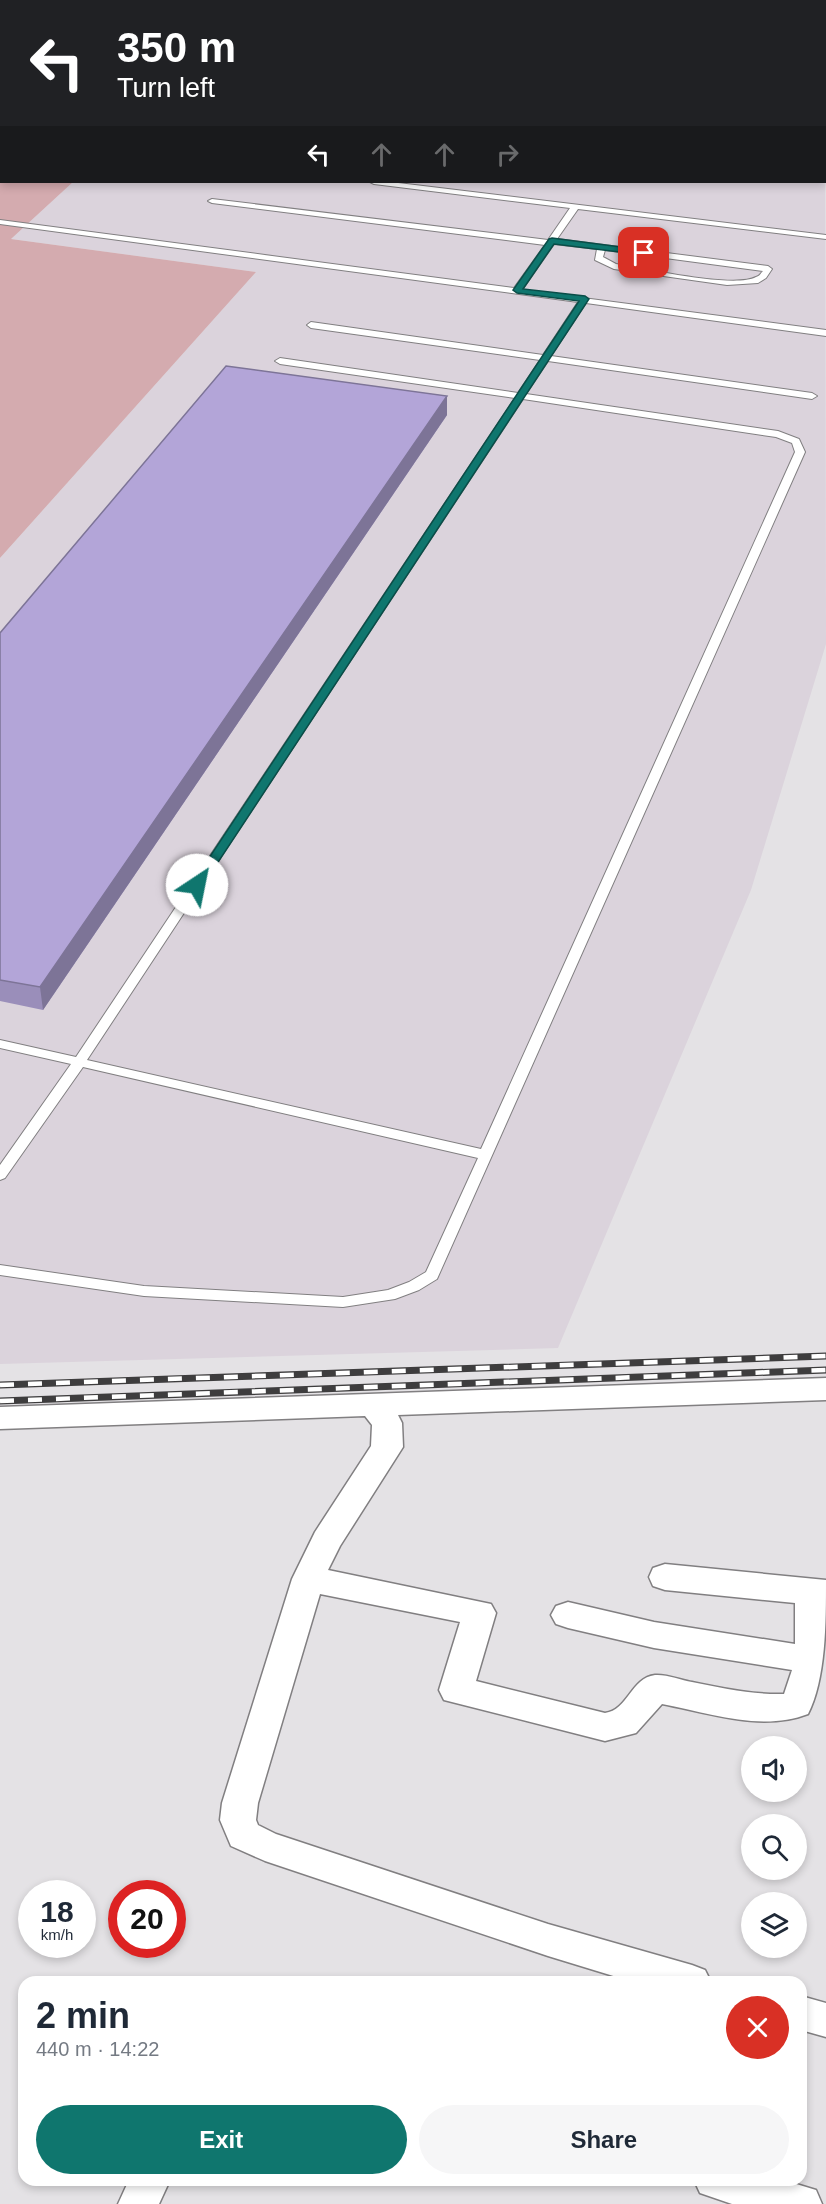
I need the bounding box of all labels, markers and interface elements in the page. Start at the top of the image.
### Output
icon: left [18,24,96,102]
text: 350 m [117,24,236,71]
text: Turn left [117,73,215,103]
icon: left [302,138,335,171]
icon: ahead [365,138,398,171]
icon: ahead [428,138,461,171]
icon: right [491,138,524,171]
pin [618,227,669,278]
icon: arrive [627,236,660,269]
position arrow [165,853,229,917]
map controls [741,1736,807,1958]
button: sound [741,1736,807,1802]
button: search [741,1814,807,1880]
speed limit sign: 20 [108,1880,186,1958]
button: layers [741,1892,807,1958]
text: 18 [40,1895,74,1928]
text: km/h [41,1926,73,1943]
text: 2 min [36,1995,130,2036]
button: close [726,1996,789,2059]
text: 440 m · 14:22 [36,2038,159,2060]
button: Exit [36,2105,407,2174]
button: Share [419,2105,789,2174]

